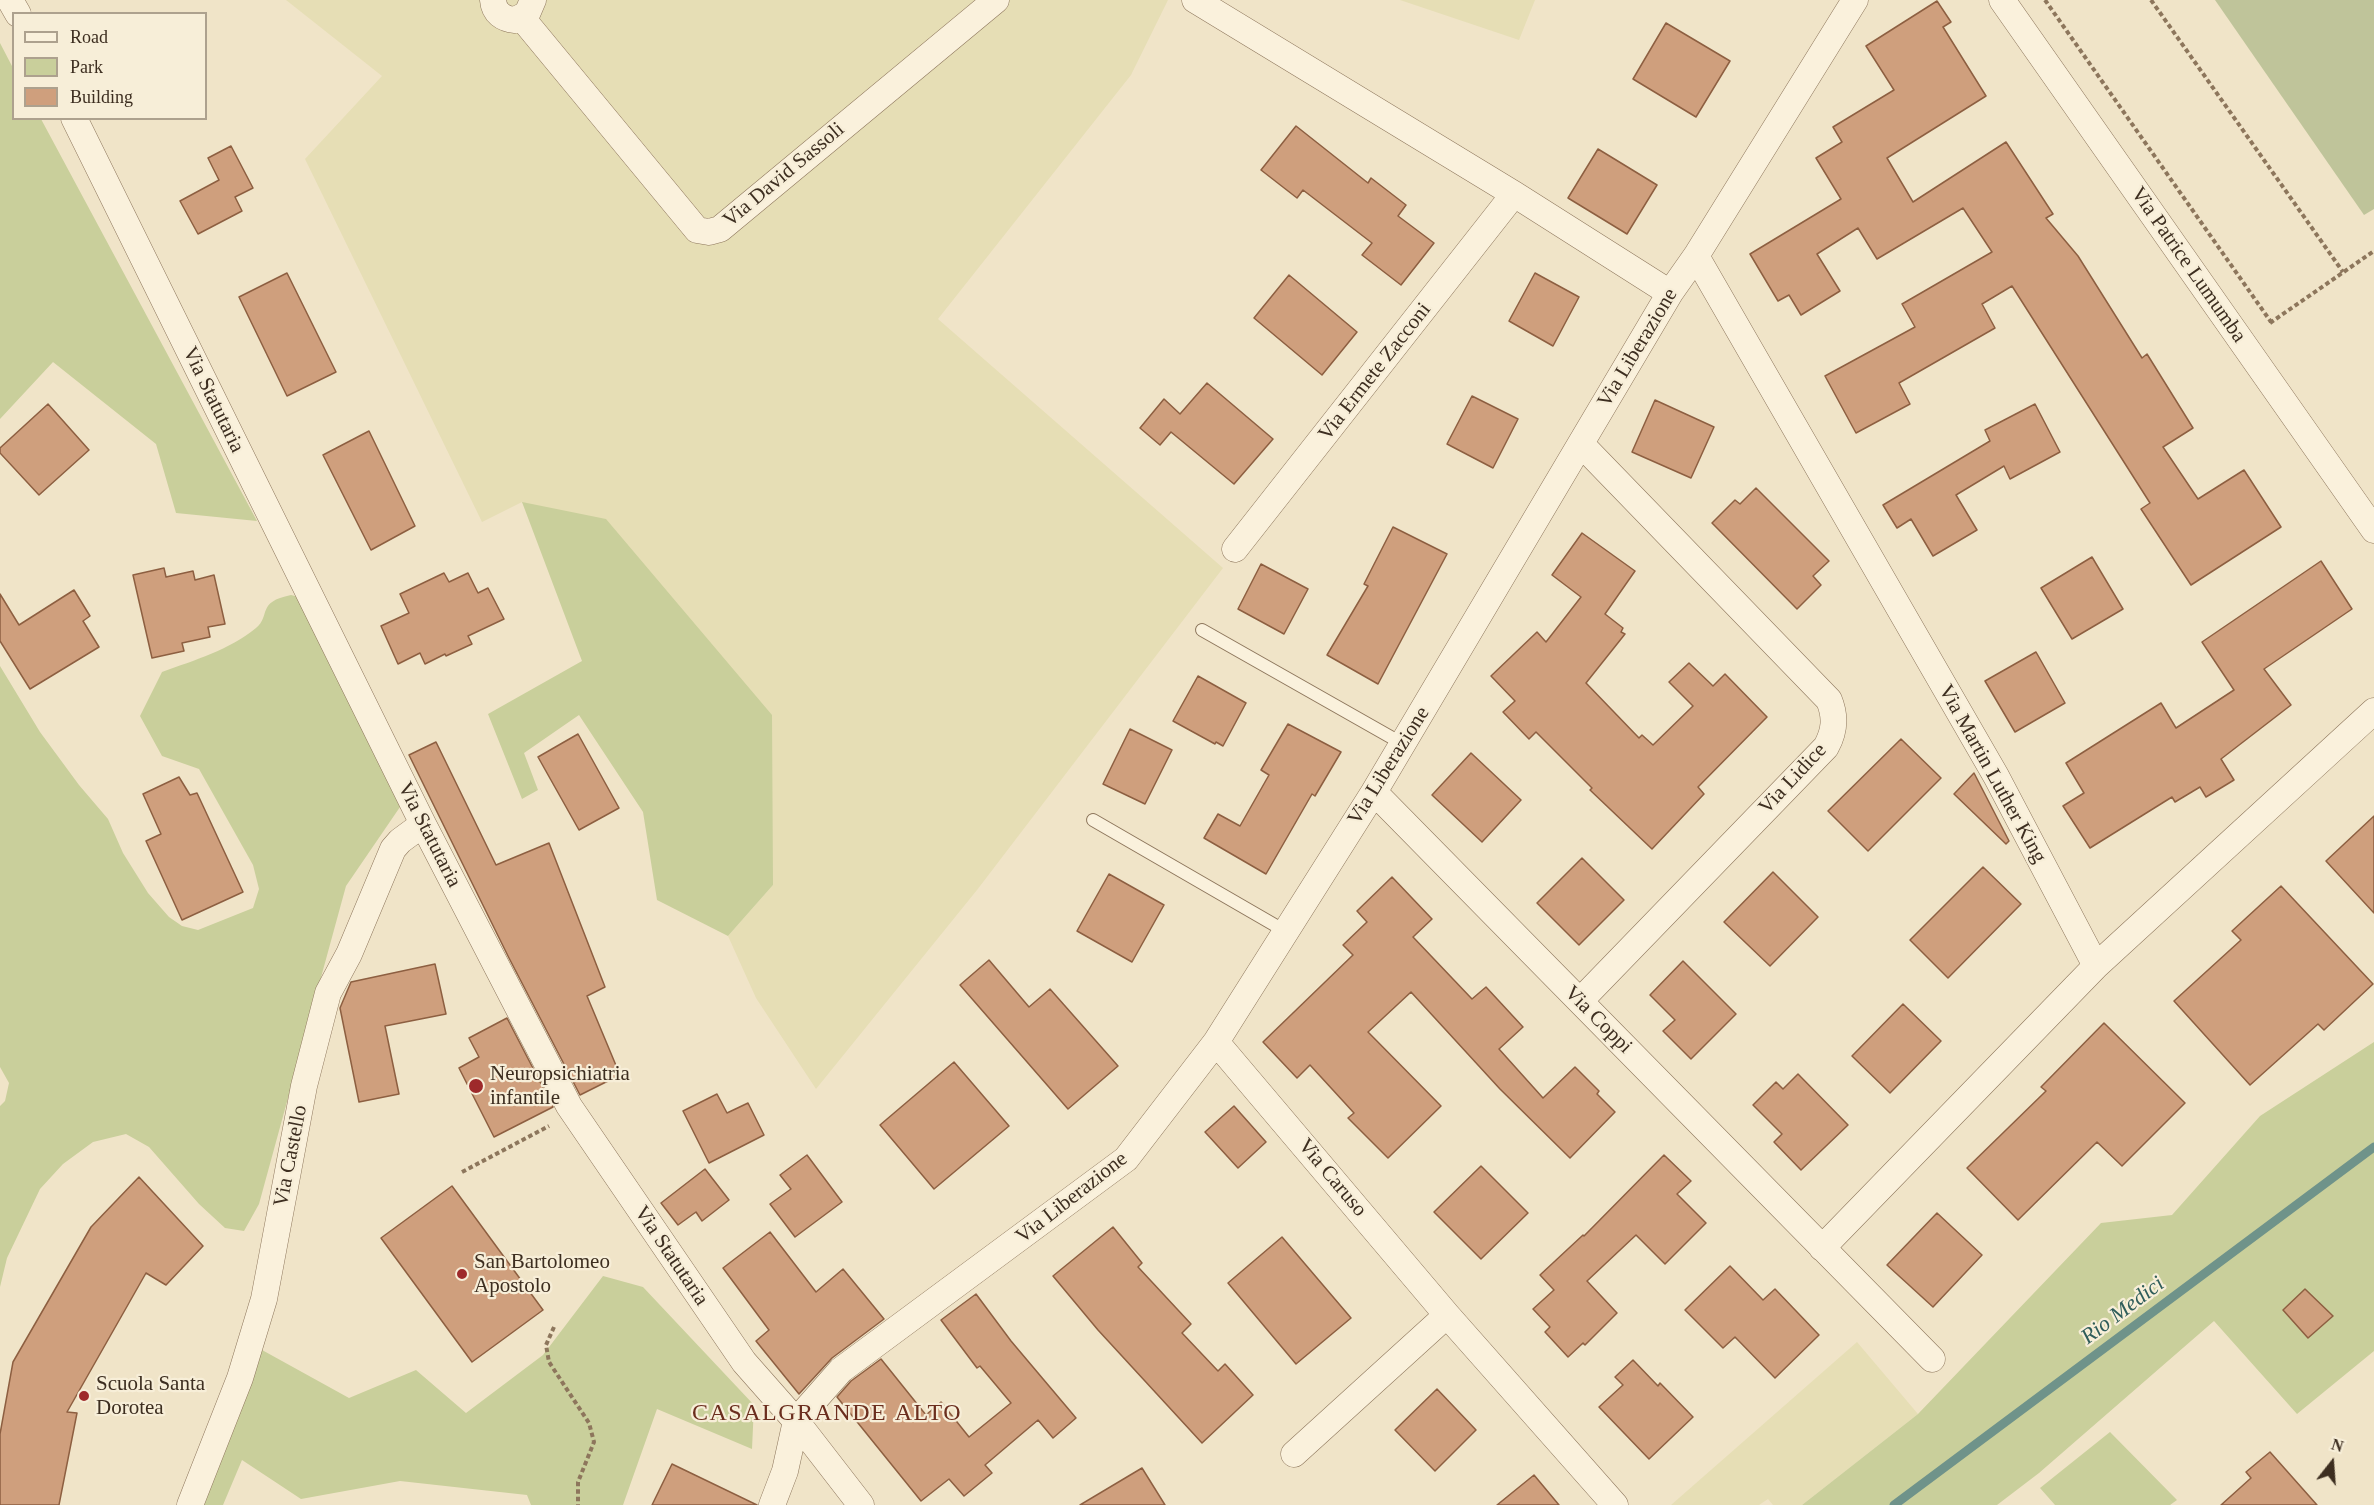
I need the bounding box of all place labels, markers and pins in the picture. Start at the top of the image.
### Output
place label: Neuropsichiatria infantile [490,1061,630,1111]
marker: Neuropsichiatria infantile [467,1077,485,1095]
place label: San Bartolomeo Apostolo [474,1249,610,1299]
marker: San Bartolomeo Apostolo [455,1267,469,1281]
place label: Scuola Santa Dorotea [96,1371,205,1421]
marker: Scuola Santa Dorotea [77,1389,91,1403]

